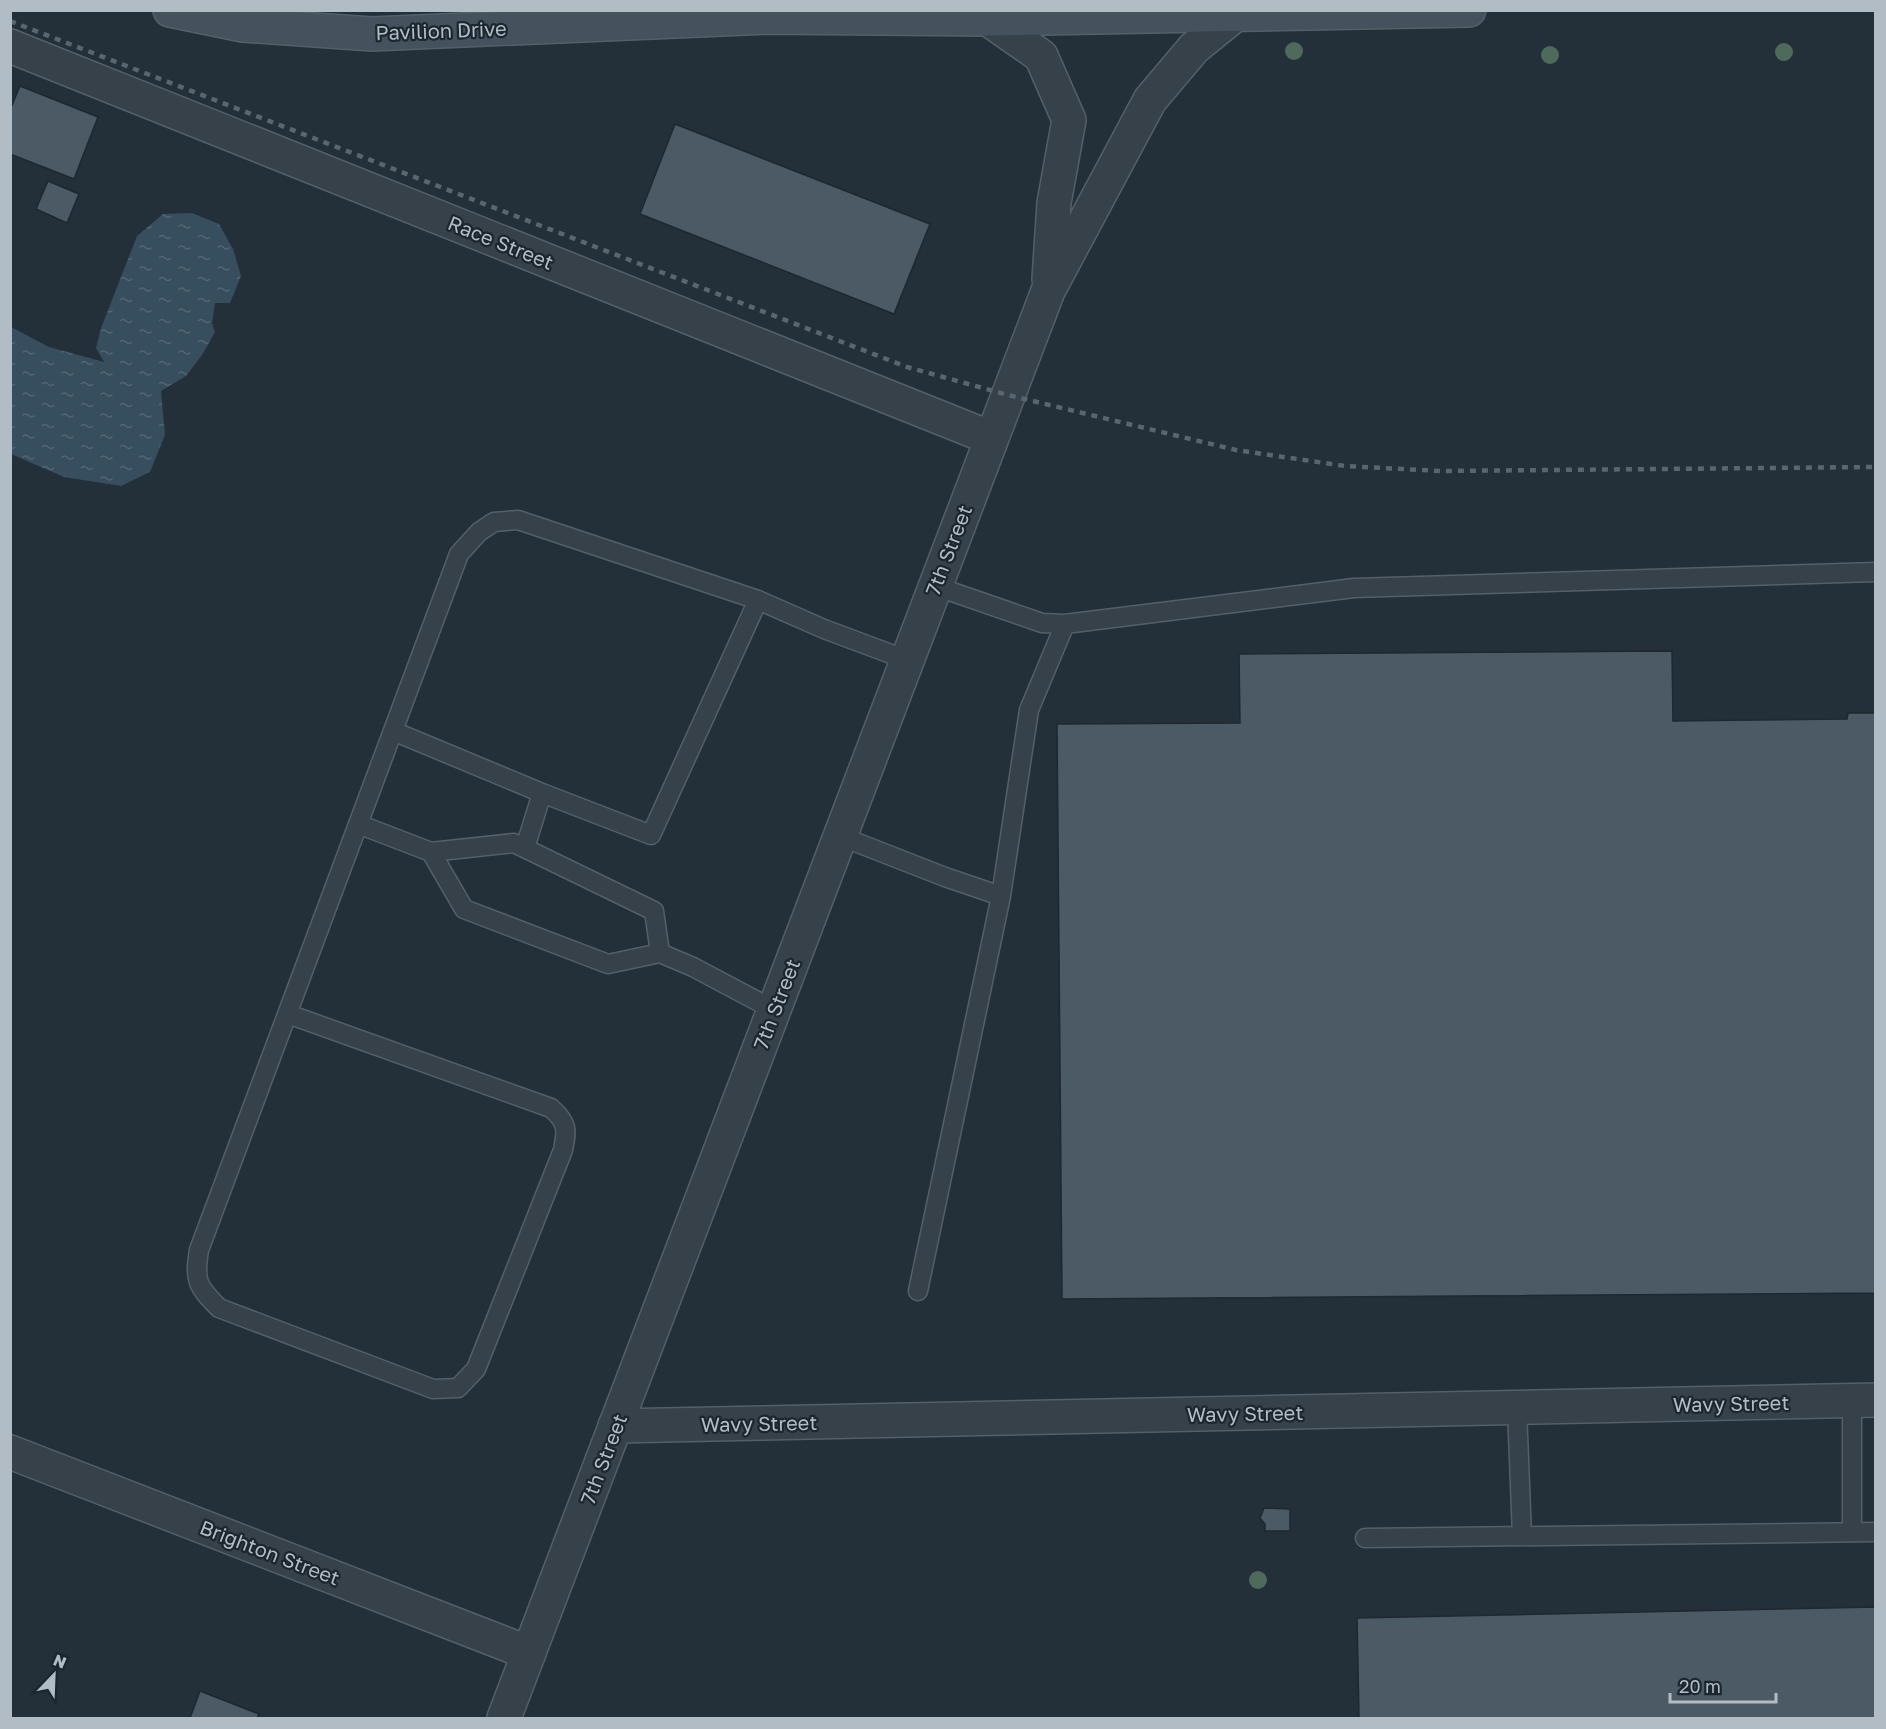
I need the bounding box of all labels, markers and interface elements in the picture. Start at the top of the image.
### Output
street label: Pavilion Drive [375,16,507,44]
street label: Race Street [445,210,557,274]
street label: 7th Street [920,501,976,599]
street label: 7th Street [748,955,804,1053]
street label: Wavy Street [1673,1390,1789,1416]
street label: Wavy Street [1187,1400,1303,1426]
street label: 7th Street [575,1410,631,1508]
street label: Wavy Street [701,1410,817,1436]
street label: Brighton Street [197,1514,343,1590]
north arrow [24,1645,84,1705]
text: N [50,1650,69,1673]
scale bar [1670,1666,1776,1704]
text: 20 m [1679,1675,1721,1697]

